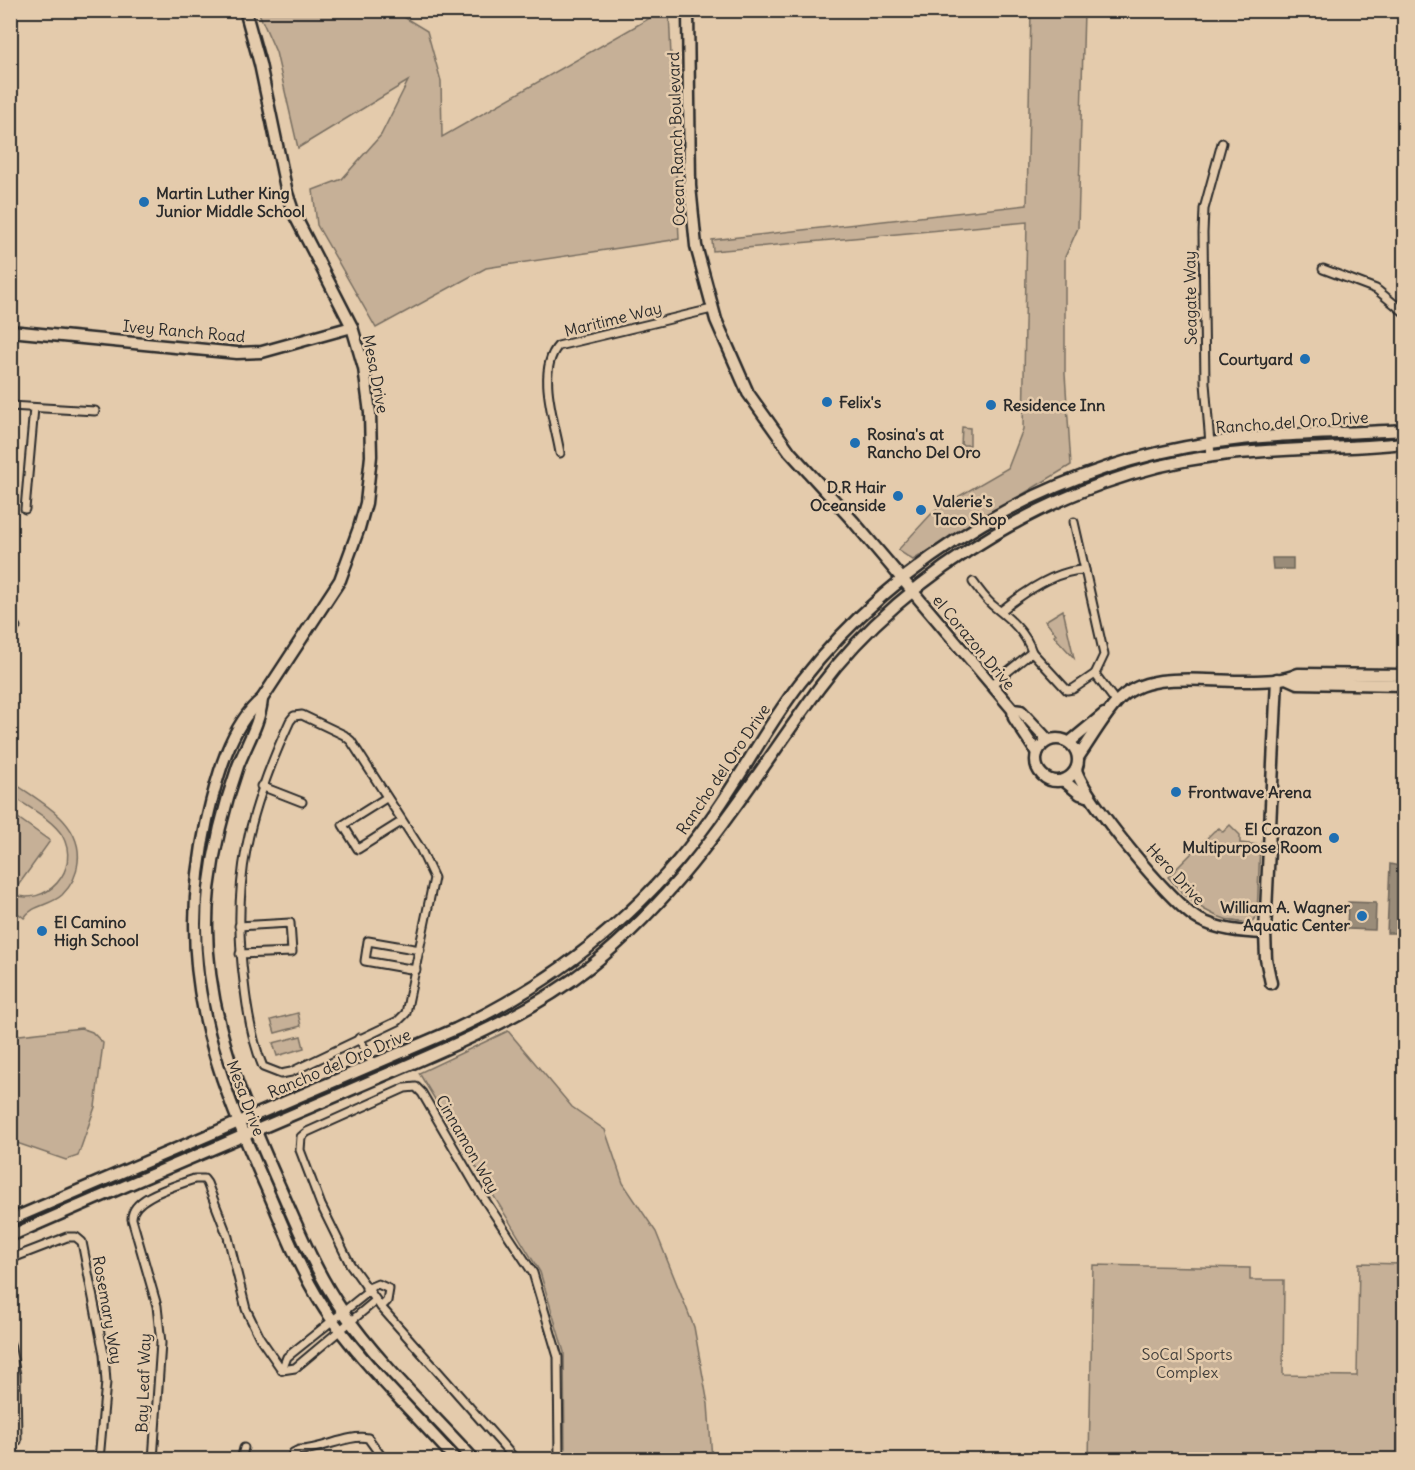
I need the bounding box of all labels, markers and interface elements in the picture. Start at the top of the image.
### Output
street label: Ocean Ranch Boulevard [663,52,689,226]
place label: Martin Luther King Junior Middle School [156,183,305,221]
marker: Martin Luther King Junior Middle School [137,195,151,209]
street label: Seagate Way [1179,251,1201,345]
street label: Maritime Way [562,297,664,341]
street label: Ivey Ranch Road [122,316,246,346]
street label: Mesa Drive [359,333,393,415]
place label: Courtyard [1218,349,1294,370]
marker: Courtyard [1298,352,1312,366]
place label: Felix's [839,392,881,412]
marker: Felix's [820,395,834,409]
place label: Residence Inn [1003,395,1105,415]
marker: Residence Inn [984,398,998,412]
street label: Rancho del Oro Drive [1215,407,1369,437]
place label: Rosina's at Rancho Del Oro [867,424,981,462]
marker: Rosina's at Rancho Del Oro [848,436,862,450]
place label: D.R Hair Oceanside [810,477,886,515]
marker: D.R Hair Oceanside [891,489,905,503]
place label: Valerie's Taco Shop [933,491,1006,530]
marker: Valerie's Taco Shop [914,503,928,517]
street label: el Corazon Drive [928,590,1020,694]
street label: Rancho del Oro Drive [672,700,774,838]
place label: Frontwave Arena [1188,782,1312,802]
marker: Frontwave Arena [1169,785,1183,799]
place label: El Corazon Multipurpose Room [1182,819,1322,858]
marker: El Corazon Multipurpose Room [1327,831,1341,845]
street label: Hero Drive [1142,839,1210,909]
place label: William A. Wagner Aquatic Center [1220,897,1350,936]
marker: William A. Wagner Aquatic Center [1355,909,1369,923]
place label: El Camino High School [54,912,139,951]
marker: El Camino High School [35,924,49,938]
street label: Rancho del Oro Drive [264,1024,414,1102]
street label: Mesa Drive [222,1057,270,1139]
street label: Cinnamon Way [432,1091,504,1197]
street label: Rosemary Way [89,1254,127,1366]
street label: Bay Leaf Way [131,1333,155,1433]
park label: SoCal Sports Complex [1141,1344,1233,1382]

